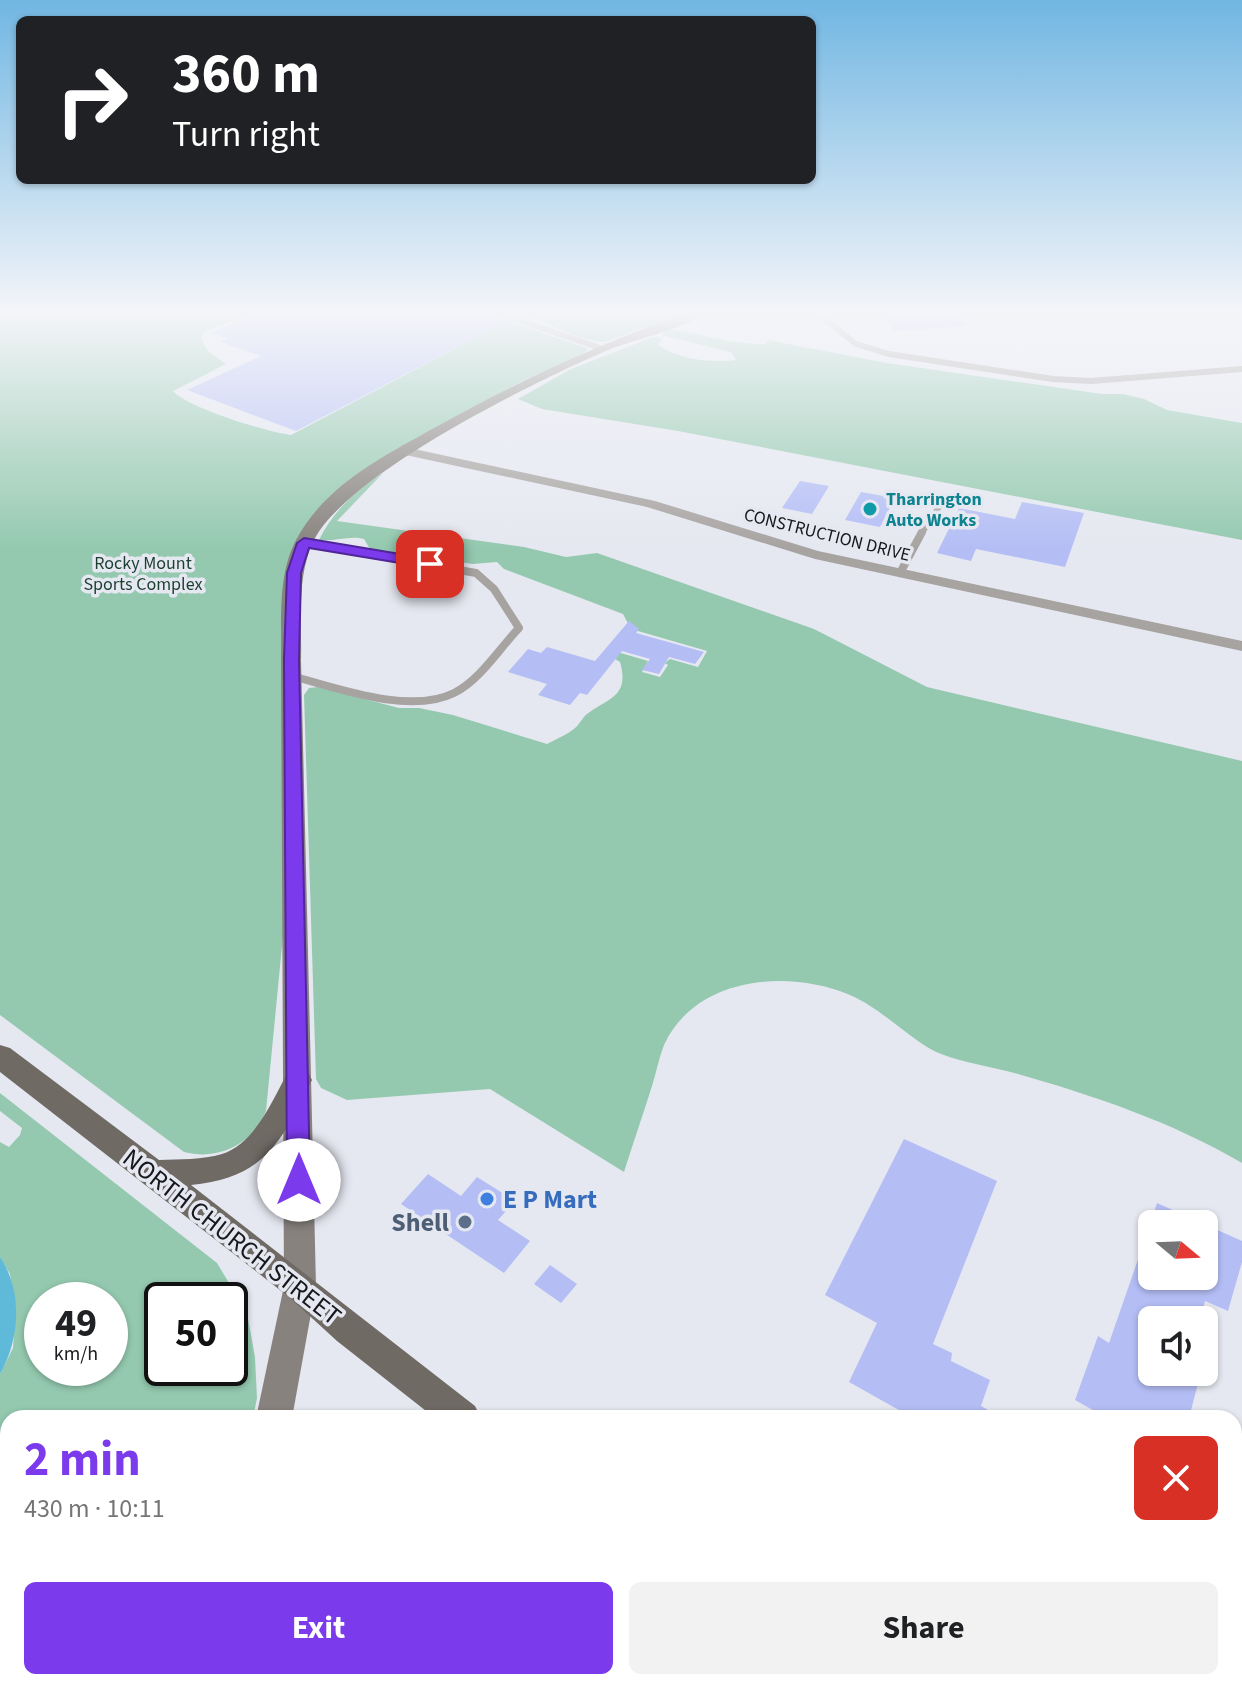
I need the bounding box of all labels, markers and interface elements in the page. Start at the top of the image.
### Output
text: 360 m [172,35,320,114]
icon: right [40,48,144,152]
text: Turn right [172,109,320,160]
place label: Tharrington Auto Works [885,487,982,533]
marker: Tharrington Auto Works [861,500,879,518]
street label: CONSTRUCTION DRIVE [741,502,913,568]
pin [396,530,464,598]
icon: arrive [408,542,452,586]
park label: Rocky Mount Sports Complex [83,551,203,597]
position arrow [257,1138,341,1222]
street label: NORTH CHURCH STREET [115,1140,349,1334]
place label: E P Mart [503,1181,597,1218]
marker: E P Mart [478,1190,496,1208]
place label: Shell [391,1204,450,1241]
north arrow [1138,1210,1218,1290]
map controls [1138,1210,1218,1386]
marker: Shell [456,1213,474,1231]
speed limit sign: 50 [144,1282,248,1386]
text: 49 [55,1295,97,1352]
button: sound [1138,1306,1218,1386]
text: km/h [54,1340,98,1368]
text: 2 min [24,1426,141,1494]
button: close [1134,1436,1218,1520]
text: 430 m · 10:11 [24,1490,165,1527]
button: Exit [24,1582,613,1674]
button: Share [629,1582,1218,1674]

